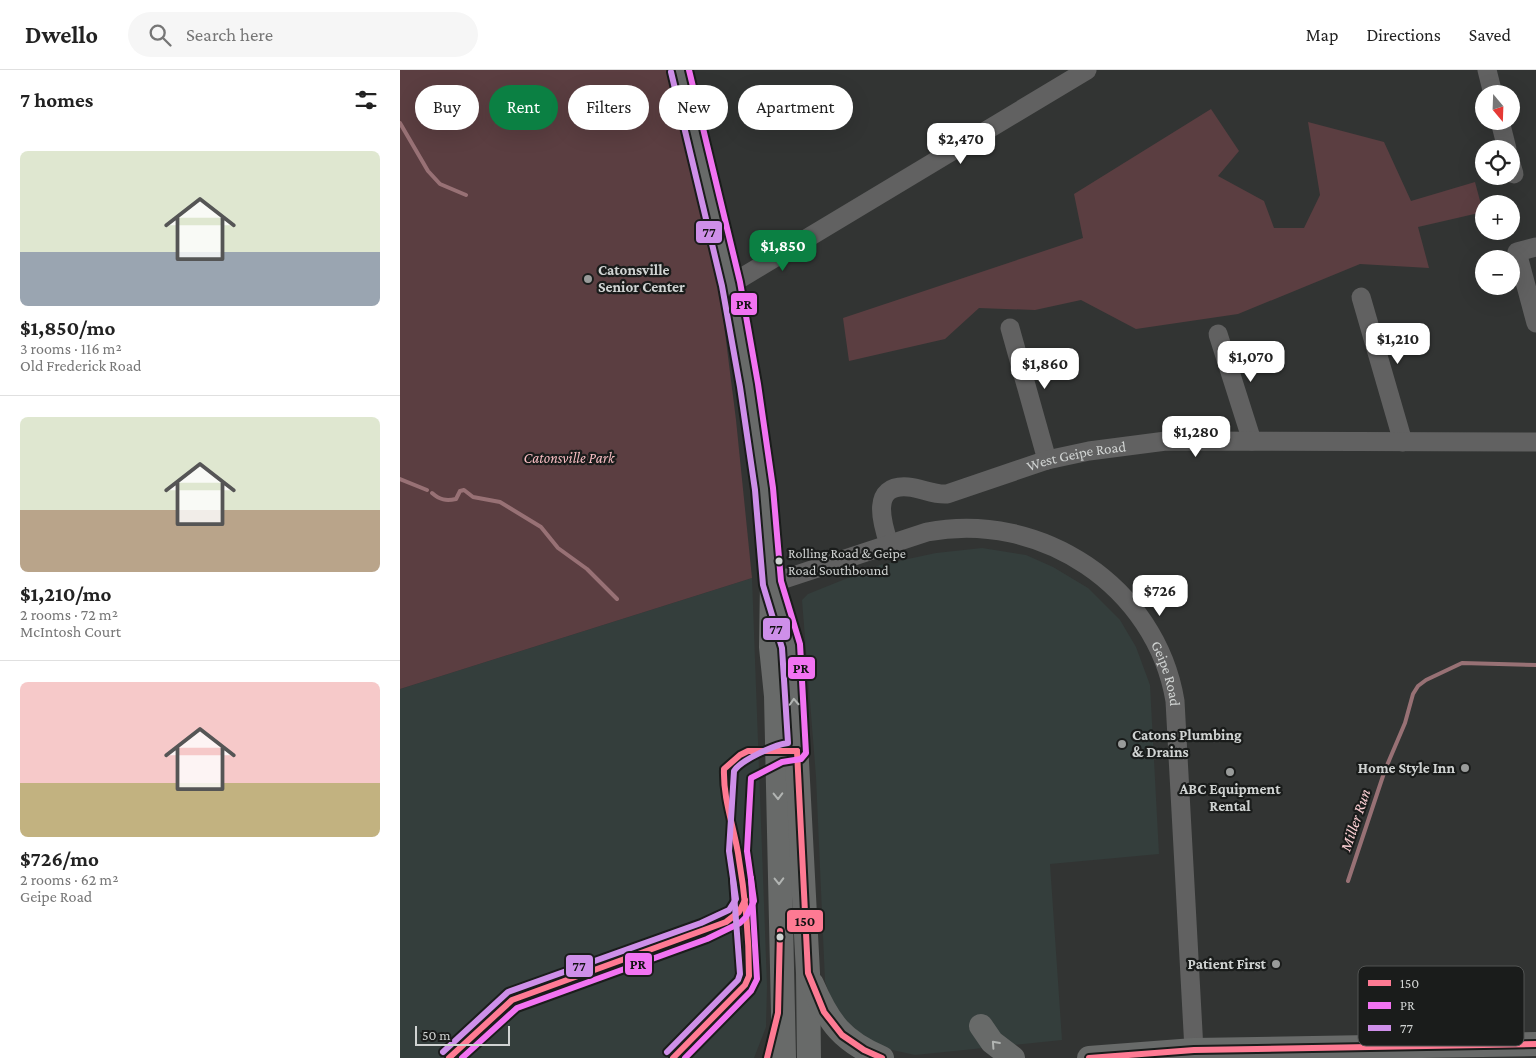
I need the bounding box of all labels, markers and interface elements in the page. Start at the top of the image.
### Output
search box [128,12,478,57]
text: Dwello [25,21,98,48]
icon: search [146,21,174,49]
text: Search here [186,24,273,45]
text: Map [1306,25,1338,45]
text: Directions [1366,25,1441,45]
text: Saved [1469,25,1511,45]
chip: Buy [415,85,479,130]
chip: Rent [489,85,558,130]
chip: Filters [568,85,649,130]
chip: New [659,85,728,130]
chip: Apartment [738,85,853,130]
north arrow [1475,85,1520,130]
map controls [1475,85,1520,295]
icon: filters [352,86,380,114]
text: 7 homes [20,88,93,112]
pin: $2,470 [920,122,1002,165]
text: $2,470 [938,130,984,147]
button: locate [1475,140,1520,185]
icon: home [155,184,245,274]
button: + [1475,195,1520,240]
line badge: 77 [695,220,723,244]
text: 77 [702,224,716,240]
pin: $1,850 [742,230,824,272]
text: $1,850 [760,237,806,254]
button: − [1475,250,1520,295]
place label: Catonsville Senior Center [598,262,685,295]
marker: Catonsville Senior Center [582,273,594,285]
line badge: PR [730,292,758,316]
text: PR [736,296,753,312]
text: $1,850/mo [20,316,115,340]
pin: $1,210 [1357,322,1439,365]
text: $1,210 [1377,330,1419,347]
text: 3 rooms · 116 m² [20,340,122,357]
pin: $1,070 [1210,340,1292,383]
pin: $1,860 [1004,348,1086,390]
text: $1,070 [1229,348,1273,365]
text: $1,860 [1022,355,1068,372]
text: Old Frederick Road [20,357,141,374]
pin: $1,280 [1155,416,1237,458]
text: $1,280 [1173,423,1219,440]
street label: West Geipe Road [1025,438,1127,474]
icon: home [155,449,245,539]
park label: Catonsville Park [524,450,616,466]
place label: Rolling Road & Geipe Road Southbound [788,545,906,578]
marker: Rolling Road & Geipe Road Southbound [774,556,784,566]
pin: $726 [1130,574,1190,617]
text: $1,210/mo [20,582,112,606]
text: $726 [1144,582,1176,599]
text: 2 rooms · 72 m² [20,606,118,623]
line badge: 77 [762,617,791,641]
text: 77 [769,621,783,637]
text: McIntosh Court [20,623,121,640]
street label: Geipe Road [1148,638,1183,707]
line badge: PR [787,656,816,680]
text: PR [793,660,810,676]
one-way arrow [789,698,800,706]
icon: home [155,714,245,804]
place label: Catons Plumbing & Drains [1132,727,1242,760]
marker: Catons Plumbing & Drains [1116,738,1128,750]
place label: Home Style Inn [1358,760,1455,776]
marker: Home Style Inn [1459,762,1471,774]
marker: ABC Equipment Rental [1224,766,1236,778]
place label: ABC Equipment Rental [1178,781,1281,814]
water label: Miller Run [1336,787,1374,854]
one-way arrow [773,792,783,800]
text: $726/mo [20,847,99,871]
text: 2 rooms · 62 m² [20,871,118,888]
one-way arrow [774,877,785,885]
text: Geipe Road [20,888,92,905]
line badge: 150 [786,909,824,933]
text: 150 [795,913,815,929]
unlabelled marker [775,932,785,942]
line badge: PR [624,952,653,976]
line badge: 77 [565,954,594,978]
text: PR [630,956,647,972]
place label: Patient First [1188,956,1267,972]
text: 77 [572,958,586,974]
marker: Patient First [1270,958,1282,970]
legend [1358,966,1524,1046]
text: 150 [1400,975,1419,991]
text: PR [1400,997,1415,1013]
text: 77 [1400,1020,1413,1036]
scale bar [415,1023,510,1046]
text: 50 m [422,1027,450,1043]
one-way arrow [992,1041,1001,1050]

